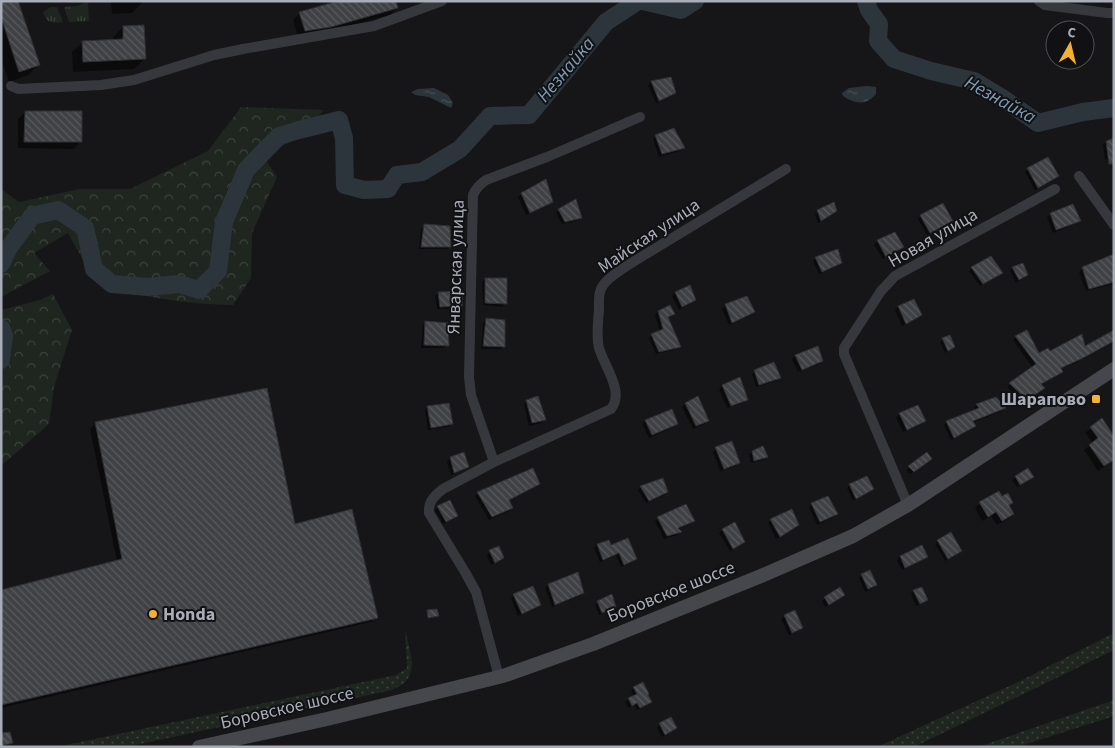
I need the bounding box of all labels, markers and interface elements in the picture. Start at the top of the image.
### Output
north arrow [1045,20,1095,70]
text: С [1066,23,1077,44]
water label: Незнайка [531,32,601,108]
water label: Незнайка [959,69,1041,131]
street label: Майская улица [593,193,705,279]
street label: Январская улица [441,199,471,335]
street label: Новая улица [884,202,982,274]
place label: Шарапово [1001,387,1086,412]
marker: Шарапово [1090,393,1102,405]
street label: Боровское шоссе [603,555,739,629]
place label: Honda [163,602,215,627]
marker: Honda [147,608,159,620]
street label: Боровское шоссе [218,681,356,735]

